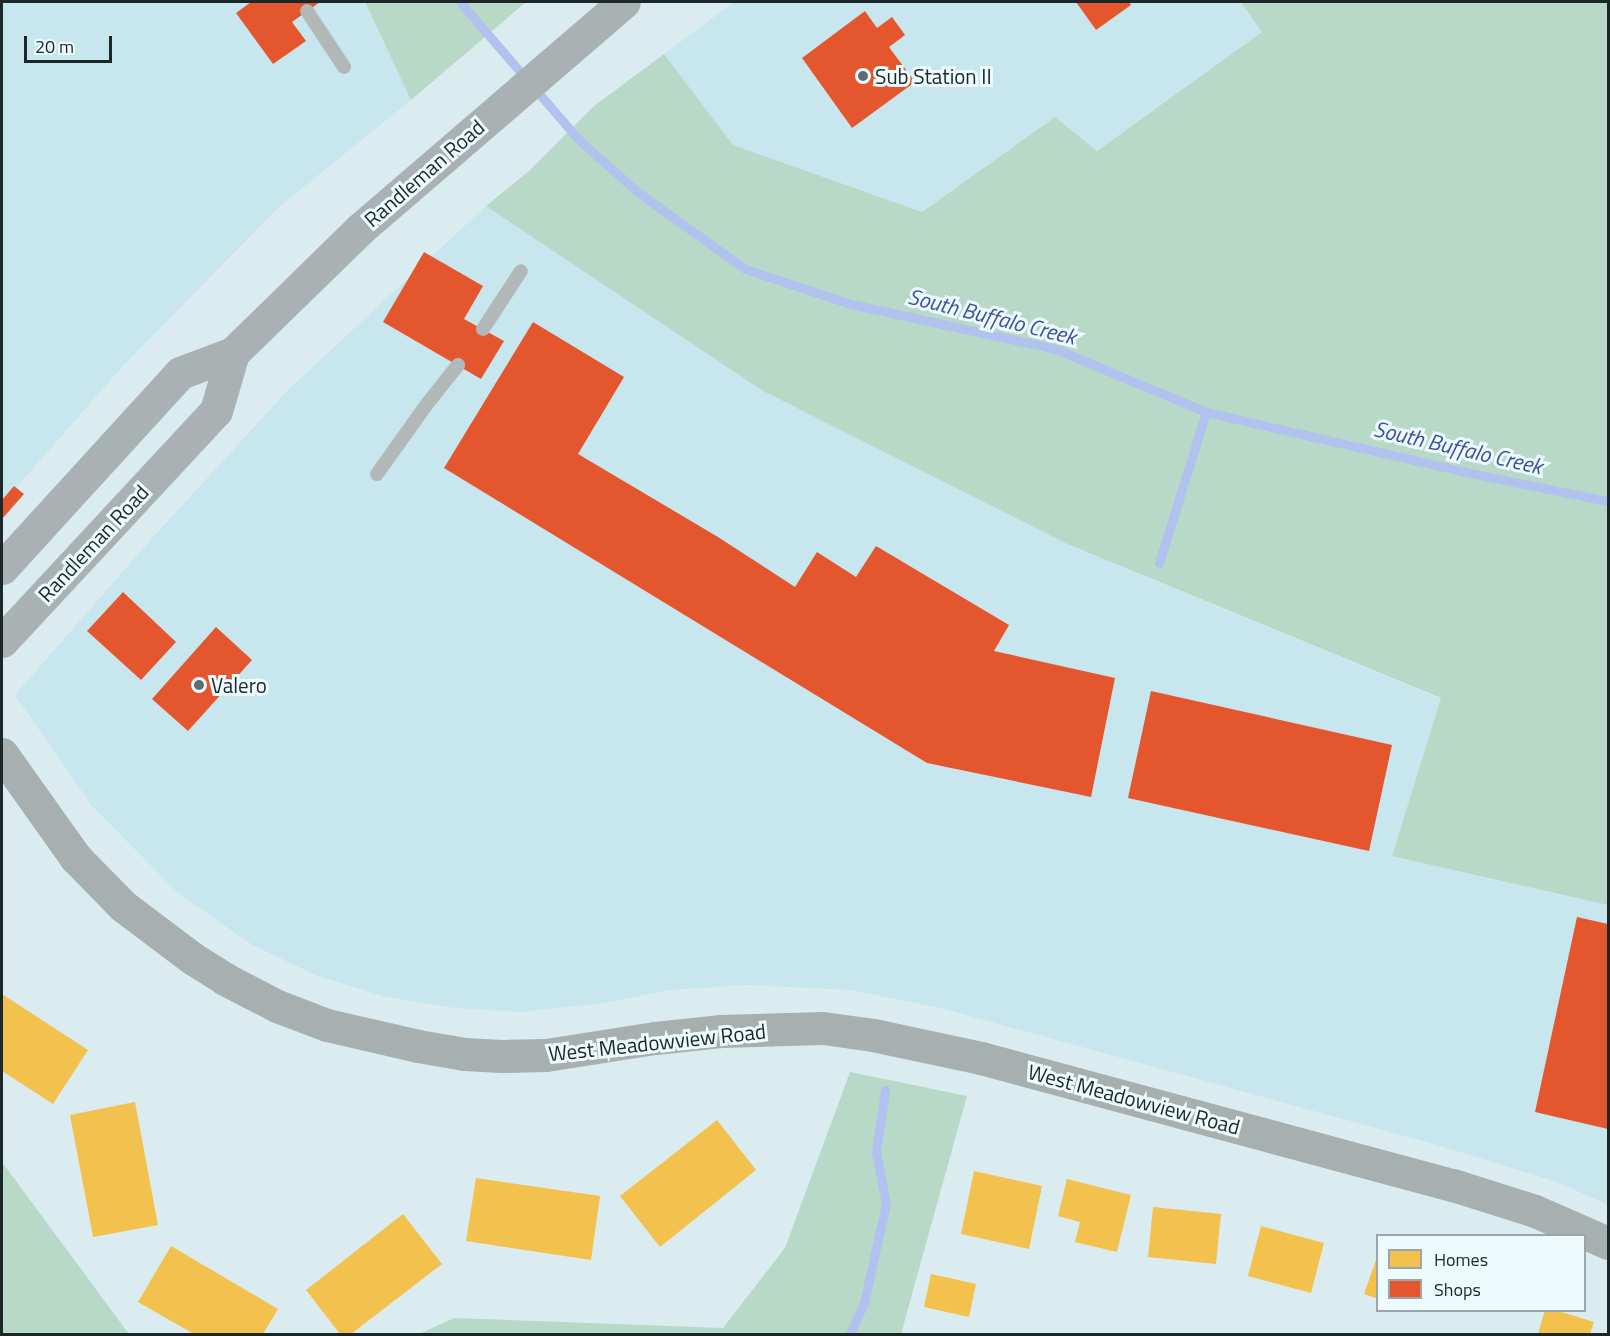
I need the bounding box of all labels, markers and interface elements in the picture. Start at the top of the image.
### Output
scale bar [27,24,116,62]
text: 20 m [35,33,74,60]
place label: Sub Station II [875,63,992,89]
marker: Sub Station II [856,69,870,83]
street label: Randleman Road [359,114,489,232]
water label: South Buffalo Creek [905,283,1079,351]
water label: South Buffalo Creek [1371,416,1545,480]
street label: Randleman Road [32,479,154,607]
place label: Valero [211,672,267,698]
marker: Valero [192,678,206,692]
street label: West Meadowview Road [547,1018,767,1066]
street label: West Meadowview Road [1025,1059,1243,1139]
legend [1376,1234,1586,1312]
text: Homes [1434,1246,1488,1273]
text: Shops [1434,1276,1481,1303]

